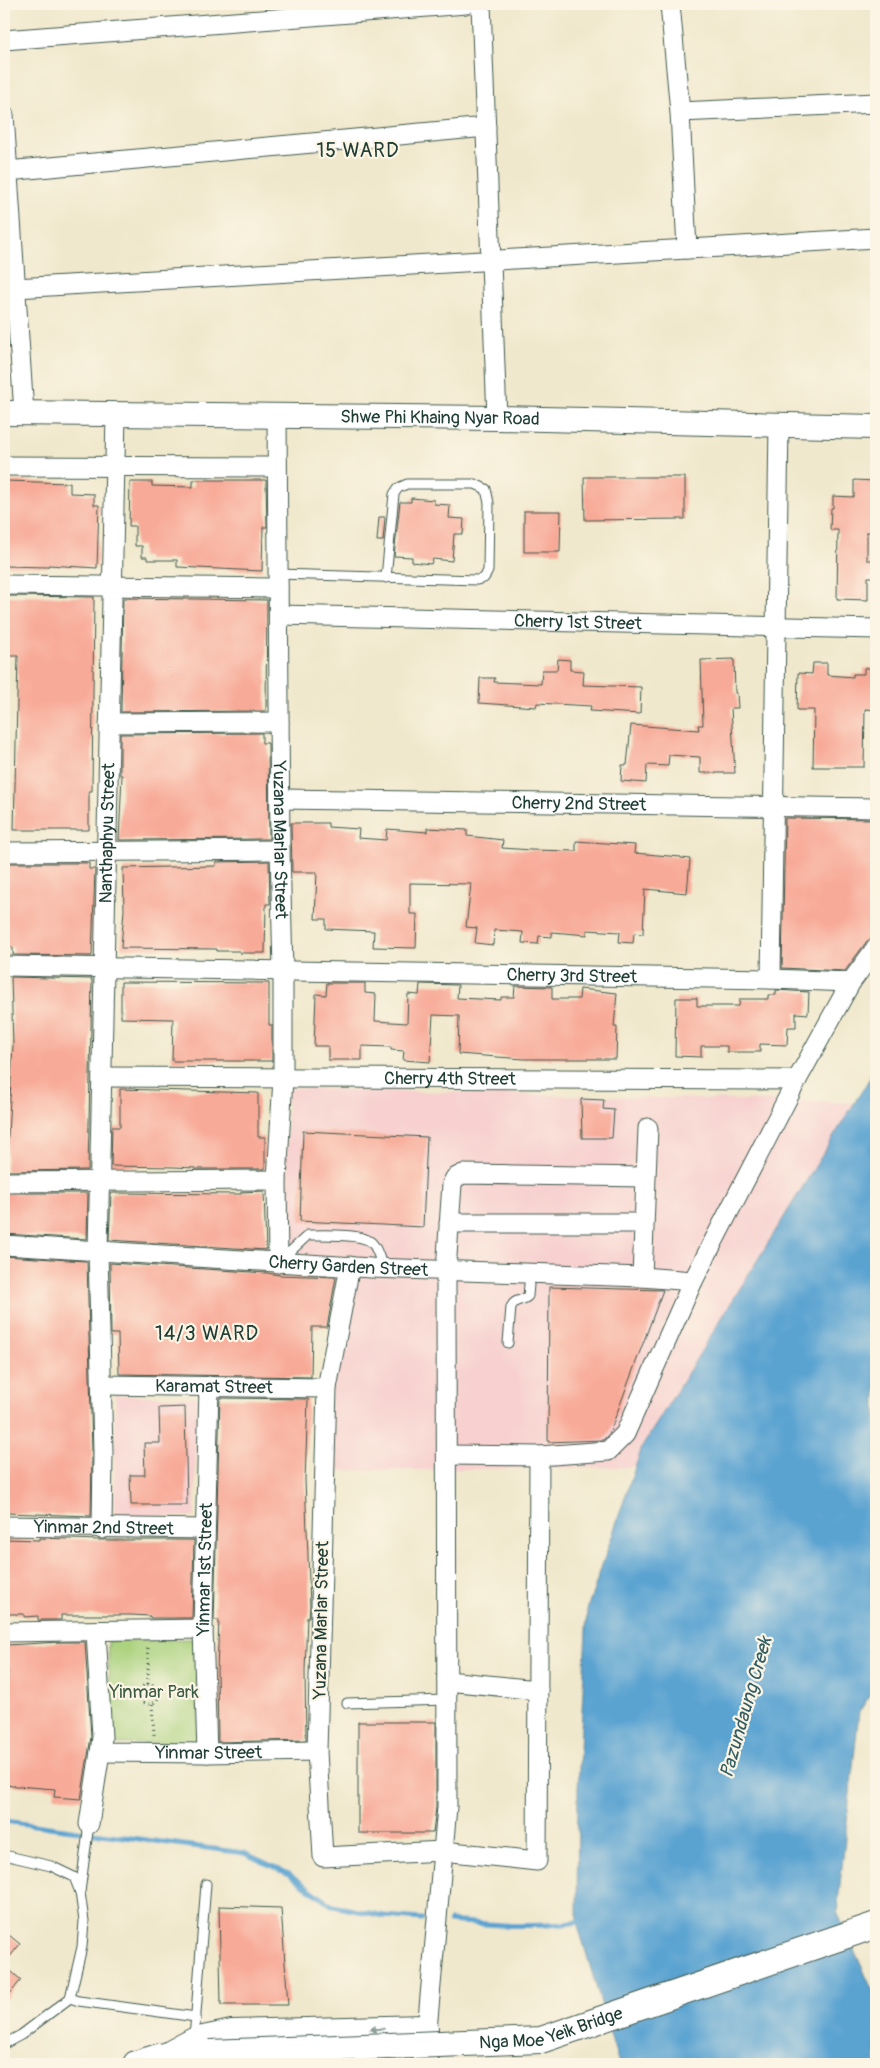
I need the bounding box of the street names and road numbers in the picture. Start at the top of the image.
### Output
street label: Shwe Phi Khaing Nyar Road [340,405,540,431]
street label: Cherry 1st Street [514,610,643,636]
street label: Yuzana Marlar Street [267,760,293,920]
street label: Nanthaphyu Street [94,762,121,904]
street label: Cherry 2nd Street [511,791,647,817]
street label: Cherry 3rd Street [506,964,638,989]
street label: Cherry 4th Street [384,1067,517,1091]
street label: Cherry Garden Street [268,1251,429,1282]
street label: Karamat Street [155,1375,274,1399]
street label: Yinmar 1st Street [192,1502,218,1637]
street label: Yinmar 2nd Street [33,1515,175,1541]
street label: Yuzana Marlar Street [309,1540,334,1700]
street label: Yinmar Street [154,1741,263,1765]
street label: Nga Moe Yeik Bridge [479,2002,626,2054]

